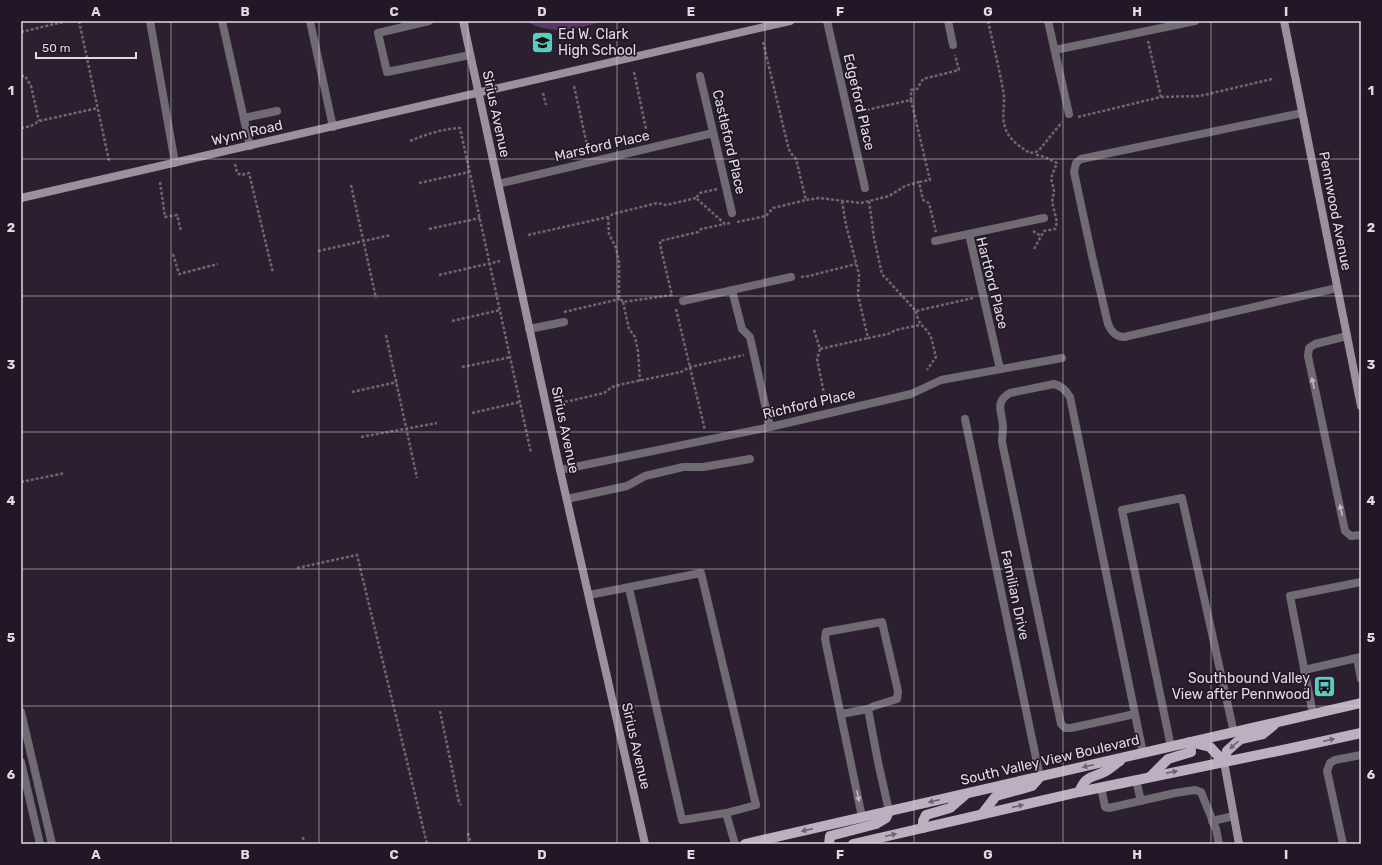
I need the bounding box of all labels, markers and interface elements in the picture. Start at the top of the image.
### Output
text: A [91,4,101,19]
text: B [240,4,250,19]
text: C [389,4,399,19]
text: D [537,4,547,19]
text: E [687,4,695,19]
text: F [836,4,844,19]
text: G [983,4,993,19]
text: H [1132,4,1142,19]
text: I [1284,4,1288,19]
place label: Ed W. Clark High School [558,26,636,59]
school or university icon: Ed W. Clark High School [529,29,555,55]
scale bar [36,34,136,60]
text: 50 m [42,41,70,55]
street label: Edgeford Place [840,52,878,152]
street label: Sirius Avenue [478,69,514,159]
text: 1 [8,83,14,98]
text: 1 [1368,83,1374,98]
street label: Castleford Place [709,88,749,196]
street label: Wynn Road [210,117,284,149]
street label: Marsford Place [553,127,651,165]
street label: Pennwood Avenue [1315,150,1355,272]
text: 2 [7,220,15,235]
text: 2 [1367,220,1375,235]
street label: Hartford Place [972,235,1012,331]
text: 3 [7,357,16,372]
text: 3 [1367,357,1376,372]
one-way arrow [1310,377,1316,389]
street label: Sirius Avenue [547,385,583,475]
street label: Richford Place [761,385,857,423]
text: 4 [7,493,16,508]
text: 4 [1367,493,1376,508]
one-way arrow [1337,504,1343,516]
street label: Familian Drive [997,548,1033,642]
text: 5 [7,630,15,645]
text: 5 [1367,630,1375,645]
place label: Southbound Valley View after Pennwood [1172,670,1310,703]
bus stop icon: Southbound Valley View after Pennwood [1312,673,1338,699]
street label: Sirius Avenue [618,701,654,791]
street label: South Valley View Boulevard [959,731,1141,789]
one-way arrow [1323,737,1335,743]
one-way arrow [1229,740,1239,750]
one-way arrow [1082,763,1094,769]
text: 6 [7,767,16,782]
text: 6 [1367,767,1376,782]
one-way arrow [1166,769,1178,775]
one-way arrow [855,790,861,802]
one-way arrow [928,798,940,804]
one-way arrow [1012,803,1024,809]
one-way arrow [801,827,813,833]
one-way arrow [885,832,897,838]
text: A [91,847,101,862]
text: B [240,847,250,862]
text: C [389,847,399,862]
text: D [537,847,547,862]
text: E [687,847,695,862]
text: F [836,847,844,862]
text: G [983,847,993,862]
text: H [1132,847,1142,862]
text: I [1284,847,1288,862]

